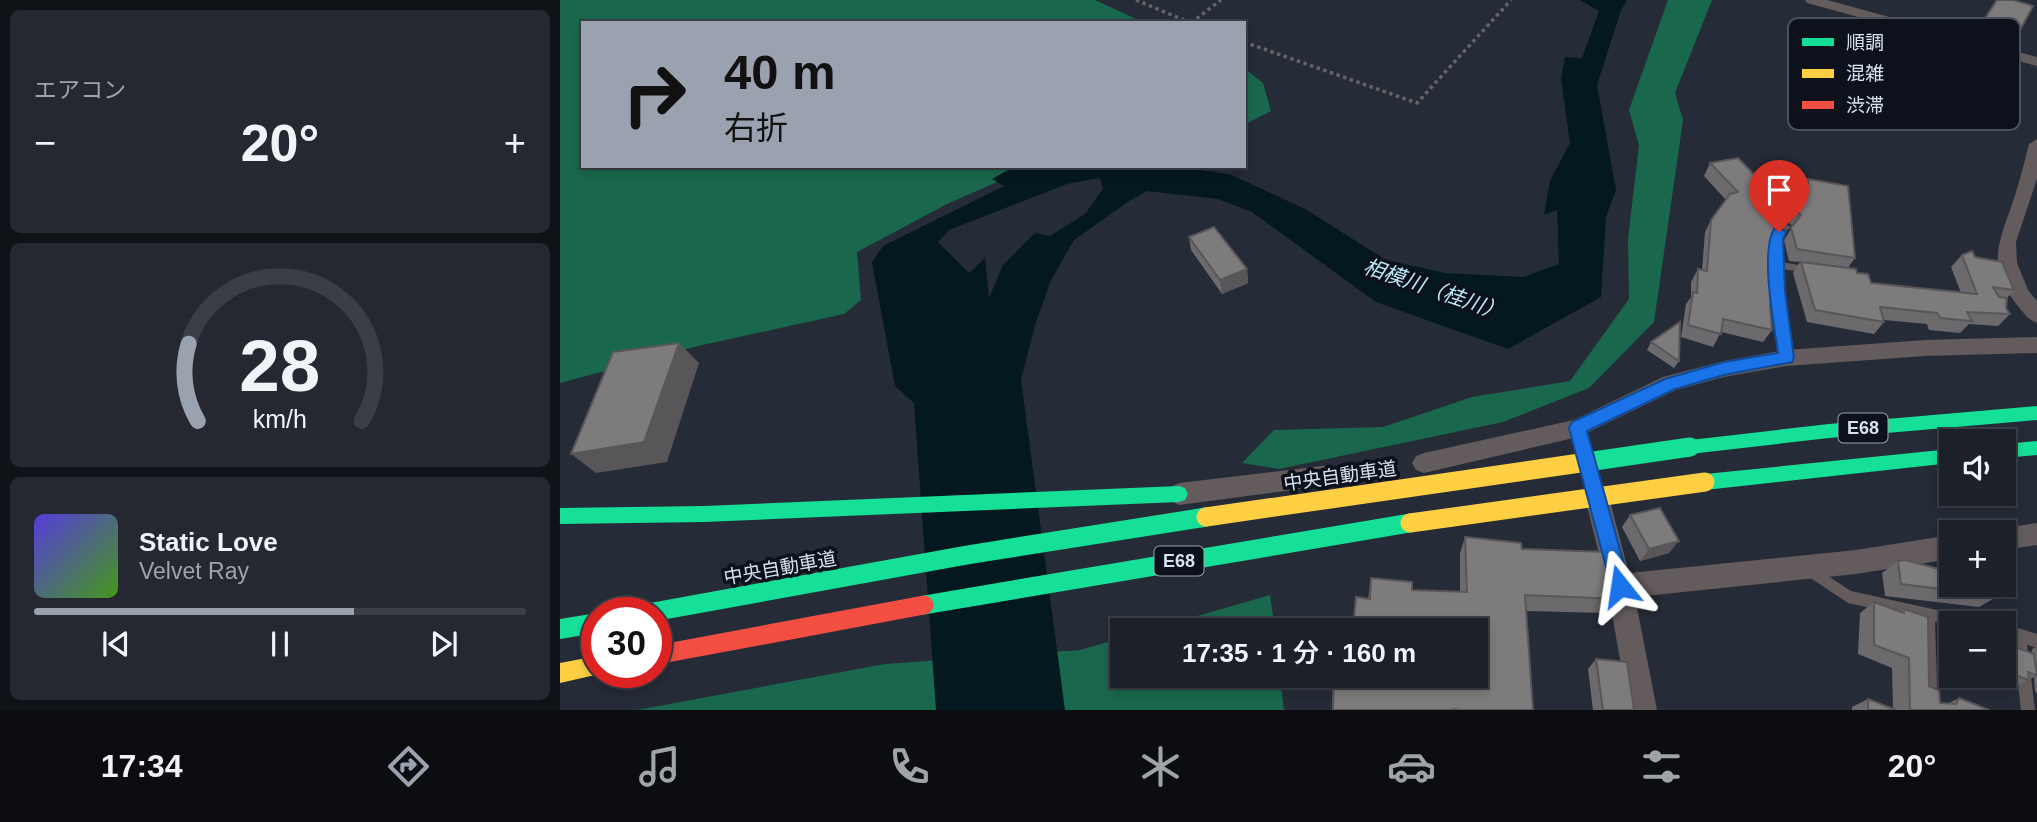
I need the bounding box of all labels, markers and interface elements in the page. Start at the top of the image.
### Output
legend [1788,18,2020,130]
text: 順調 [1846,32,1884,53]
text: 40 m [724,45,836,99]
icon: right [609,49,700,140]
text: 混雑 [1846,63,1884,84]
text: エアコン [34,77,126,103]
text: 渋滞 [1846,95,1884,116]
text: 右折 [724,110,788,146]
text: 20° [241,114,319,172]
text: − [34,122,56,164]
text: + [504,122,526,164]
pin [1749,160,1809,232]
icon: arrive [1760,171,1798,209]
water label: 相模川（桂川） [1361,254,1507,324]
text: 28 [240,325,320,406]
text: km/h [253,405,307,433]
road number: E68 [1838,414,1888,442]
map controls [1939,429,2016,688]
button: sound [1939,429,2016,506]
street label: 中央自動車道 [1282,458,1398,494]
button: + [1939,520,2016,597]
text: Static Love [139,527,278,557]
road number: E68 [1154,546,1204,576]
street label: 中央自動車道 [722,548,838,588]
position arrow [1583,549,1657,623]
text: Velvet Ray [139,558,249,584]
speed limit sign: 30 [581,597,672,688]
button: − [1939,611,2016,688]
icon: previous [97,625,135,663]
icon: pause [261,625,299,663]
icon: next [425,625,463,663]
text: 17:35 · 1 分 · 160 m [1182,638,1416,668]
icon: directions [384,742,433,791]
icon: music [635,742,684,791]
icon: phone [885,742,934,791]
icon: climate [1136,742,1185,791]
icon: car [1387,742,1436,791]
icon: filters [1637,742,1686,791]
text: 17:34 [101,748,183,784]
text: 20° [1888,748,1936,784]

